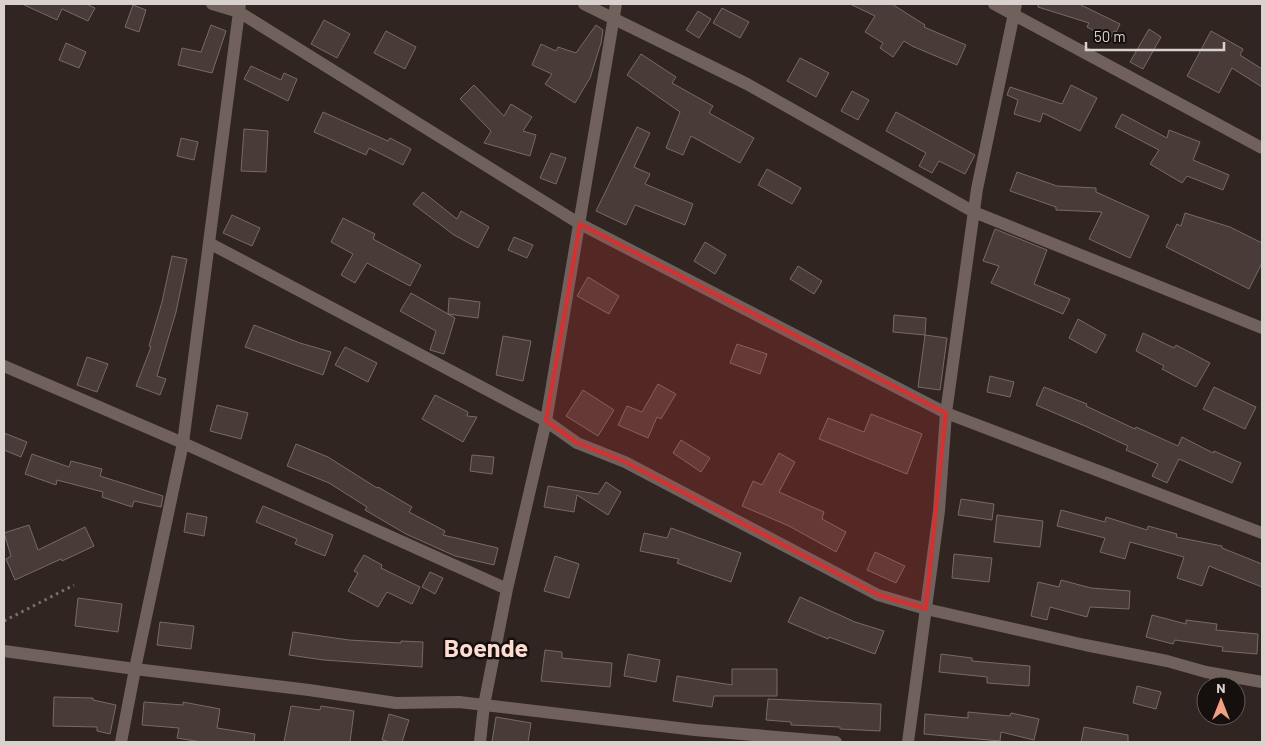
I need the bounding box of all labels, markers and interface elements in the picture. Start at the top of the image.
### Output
scale bar [1086,20,1224,52]
text: 50 m [1094,27,1126,45]
district label: Boende [444,632,528,662]
north arrow [1196,676,1246,726]
text: N [1216,679,1226,696]

